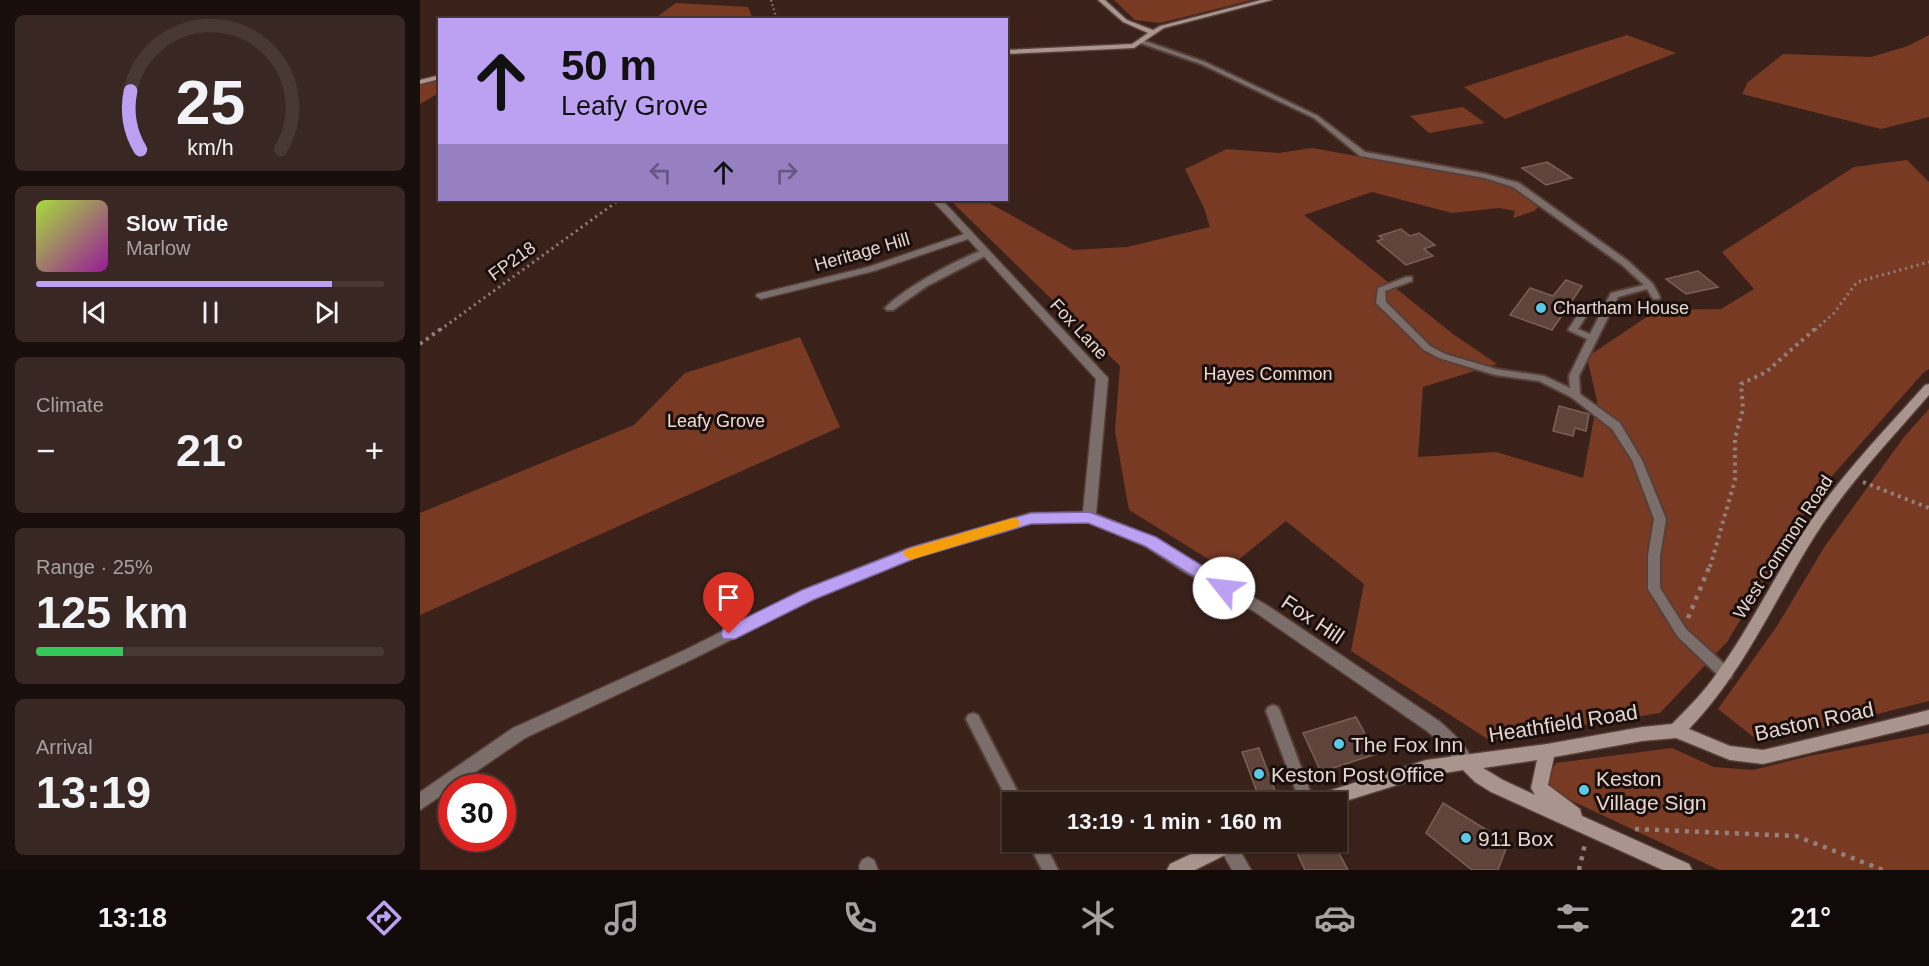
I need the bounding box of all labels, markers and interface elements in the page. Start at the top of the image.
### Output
icon: ahead [462,42,540,120]
text: 50 m [561,42,657,89]
text: 25 [175,68,245,137]
text: Leafy Grove [561,91,708,121]
text: km/h [187,136,233,160]
icon: left [644,156,677,189]
icon: ahead [707,156,740,189]
icon: right [770,156,803,189]
text: Slow Tide [126,211,228,236]
street label: Heritage Hill [812,229,912,275]
text: Marlow [126,237,190,259]
street label: FP218 [485,237,539,285]
street label: Fox Lane [1046,295,1112,363]
icon: previous [78,296,111,329]
icon: pause [194,296,227,329]
icon: next [310,296,343,329]
place label: Chartham House [1553,298,1689,318]
marker: Chartham House [1534,301,1548,315]
park label: Hayes Common [1203,364,1333,384]
text: Climate [36,394,104,416]
park label: Leafy Grove [667,411,765,431]
text: 21° [176,425,244,476]
text: − [36,432,55,469]
text: + [365,432,384,469]
street label: West Common Road [1729,472,1837,622]
text: Range · 25% [36,556,153,578]
position arrow [1192,556,1256,620]
pin [703,572,754,634]
icon: arrive [712,581,745,614]
text: 125 km [36,587,189,638]
street label: Fox Hill [1278,590,1348,648]
street label: Baston Road [1752,697,1876,745]
street label: Heathfield Road [1487,700,1639,746]
place label: The Fox Inn [1351,733,1463,756]
text: Arrival [36,736,93,758]
marker: The Fox Inn [1332,737,1346,751]
place label: Keston Post Office [1271,763,1445,786]
text: 13:19 [36,767,151,818]
marker: Keston Post Office [1252,767,1266,781]
place label: Keston Village Sign [1596,767,1707,814]
speed limit sign: 30 [438,774,516,852]
marker: Keston Village Sign [1577,783,1591,797]
text: 13:19 · 1 min · 160 m [1067,809,1282,834]
place label: 911 Box [1478,827,1554,850]
marker: 911 Box [1459,831,1473,845]
icon: directions [363,897,405,939]
icon: music [601,897,643,939]
icon: phone [839,897,881,939]
icon: climate [1077,897,1119,939]
icon: car [1314,897,1356,939]
icon: filters [1552,897,1594,939]
text: 13:18 [98,903,167,933]
text: 21° [1790,903,1831,933]

